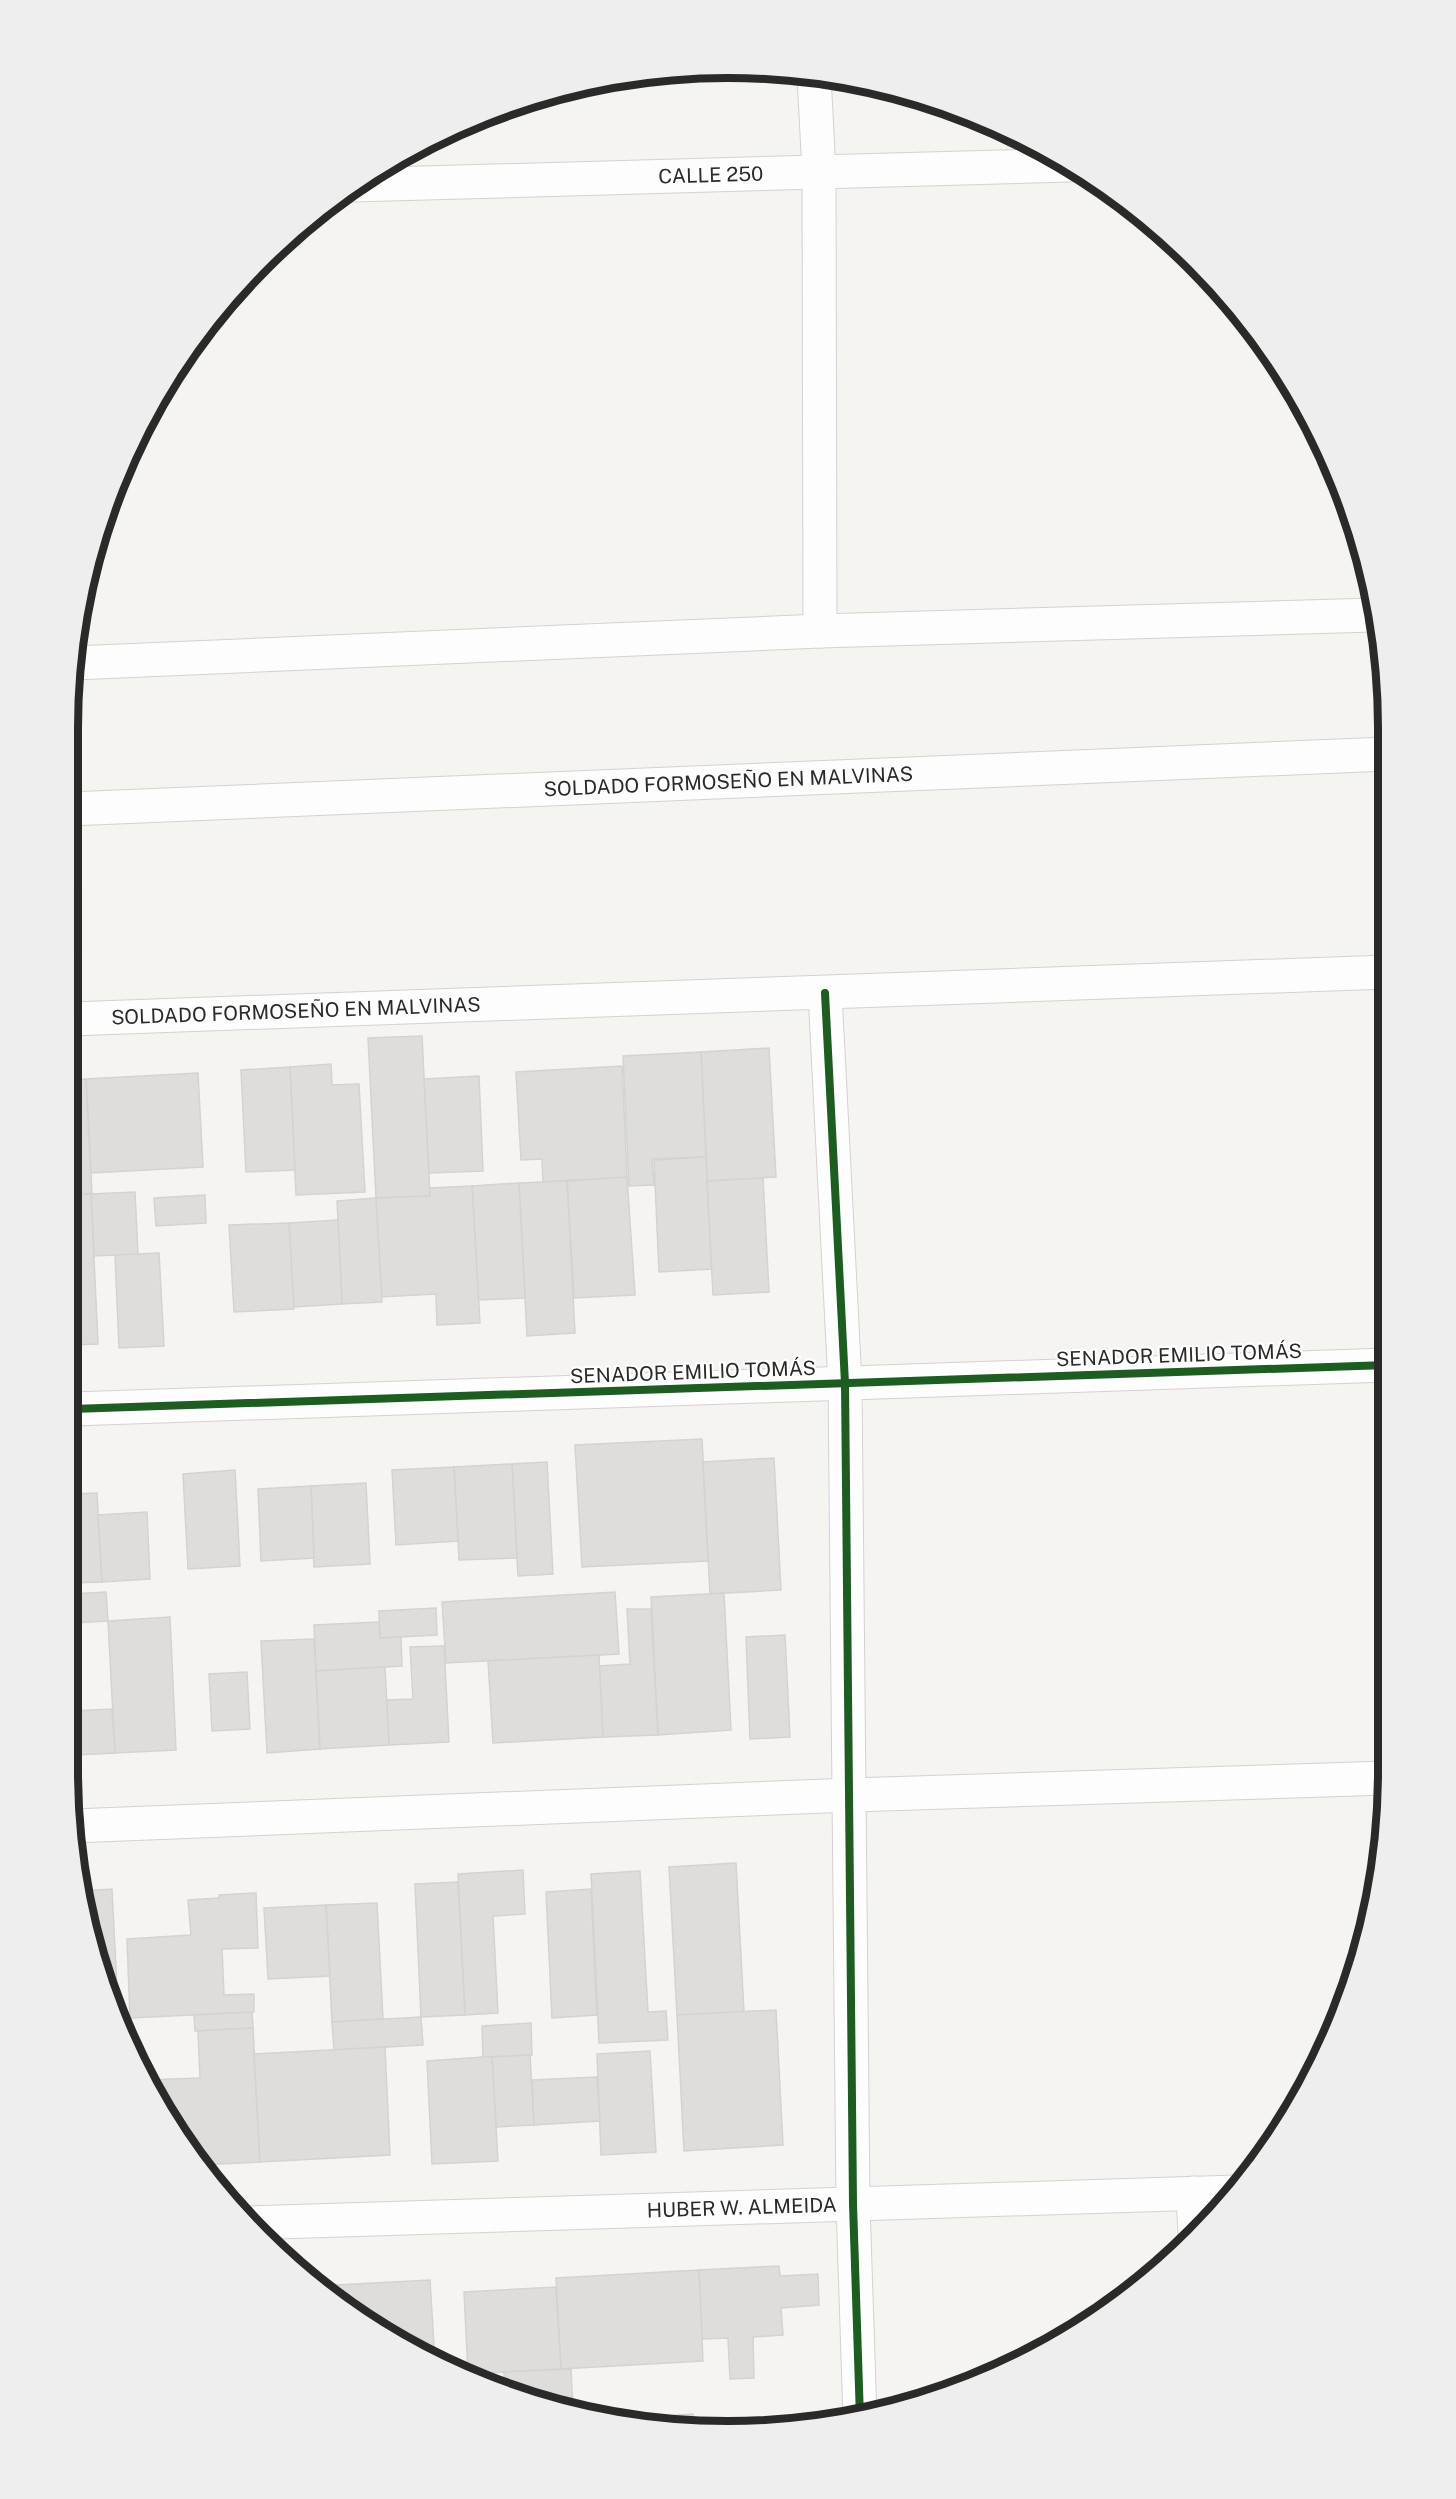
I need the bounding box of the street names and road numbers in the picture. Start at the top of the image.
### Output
street label: CALLE 250 [658,162,764,188]
street label: SOLDADO FORMOSEÑO EN MALVINAS [543,762,914,801]
street label: SOLDADO FORMOSEÑO EN MALVINAS [111,992,481,1030]
street label: SENADOR EMILIO TOMÁS [1056,1338,1302,1371]
street label: SENADOR EMILIO TOMÁS [570,1355,816,1388]
street label: HUBER W. ALMEIDA [646,2193,837,2222]

